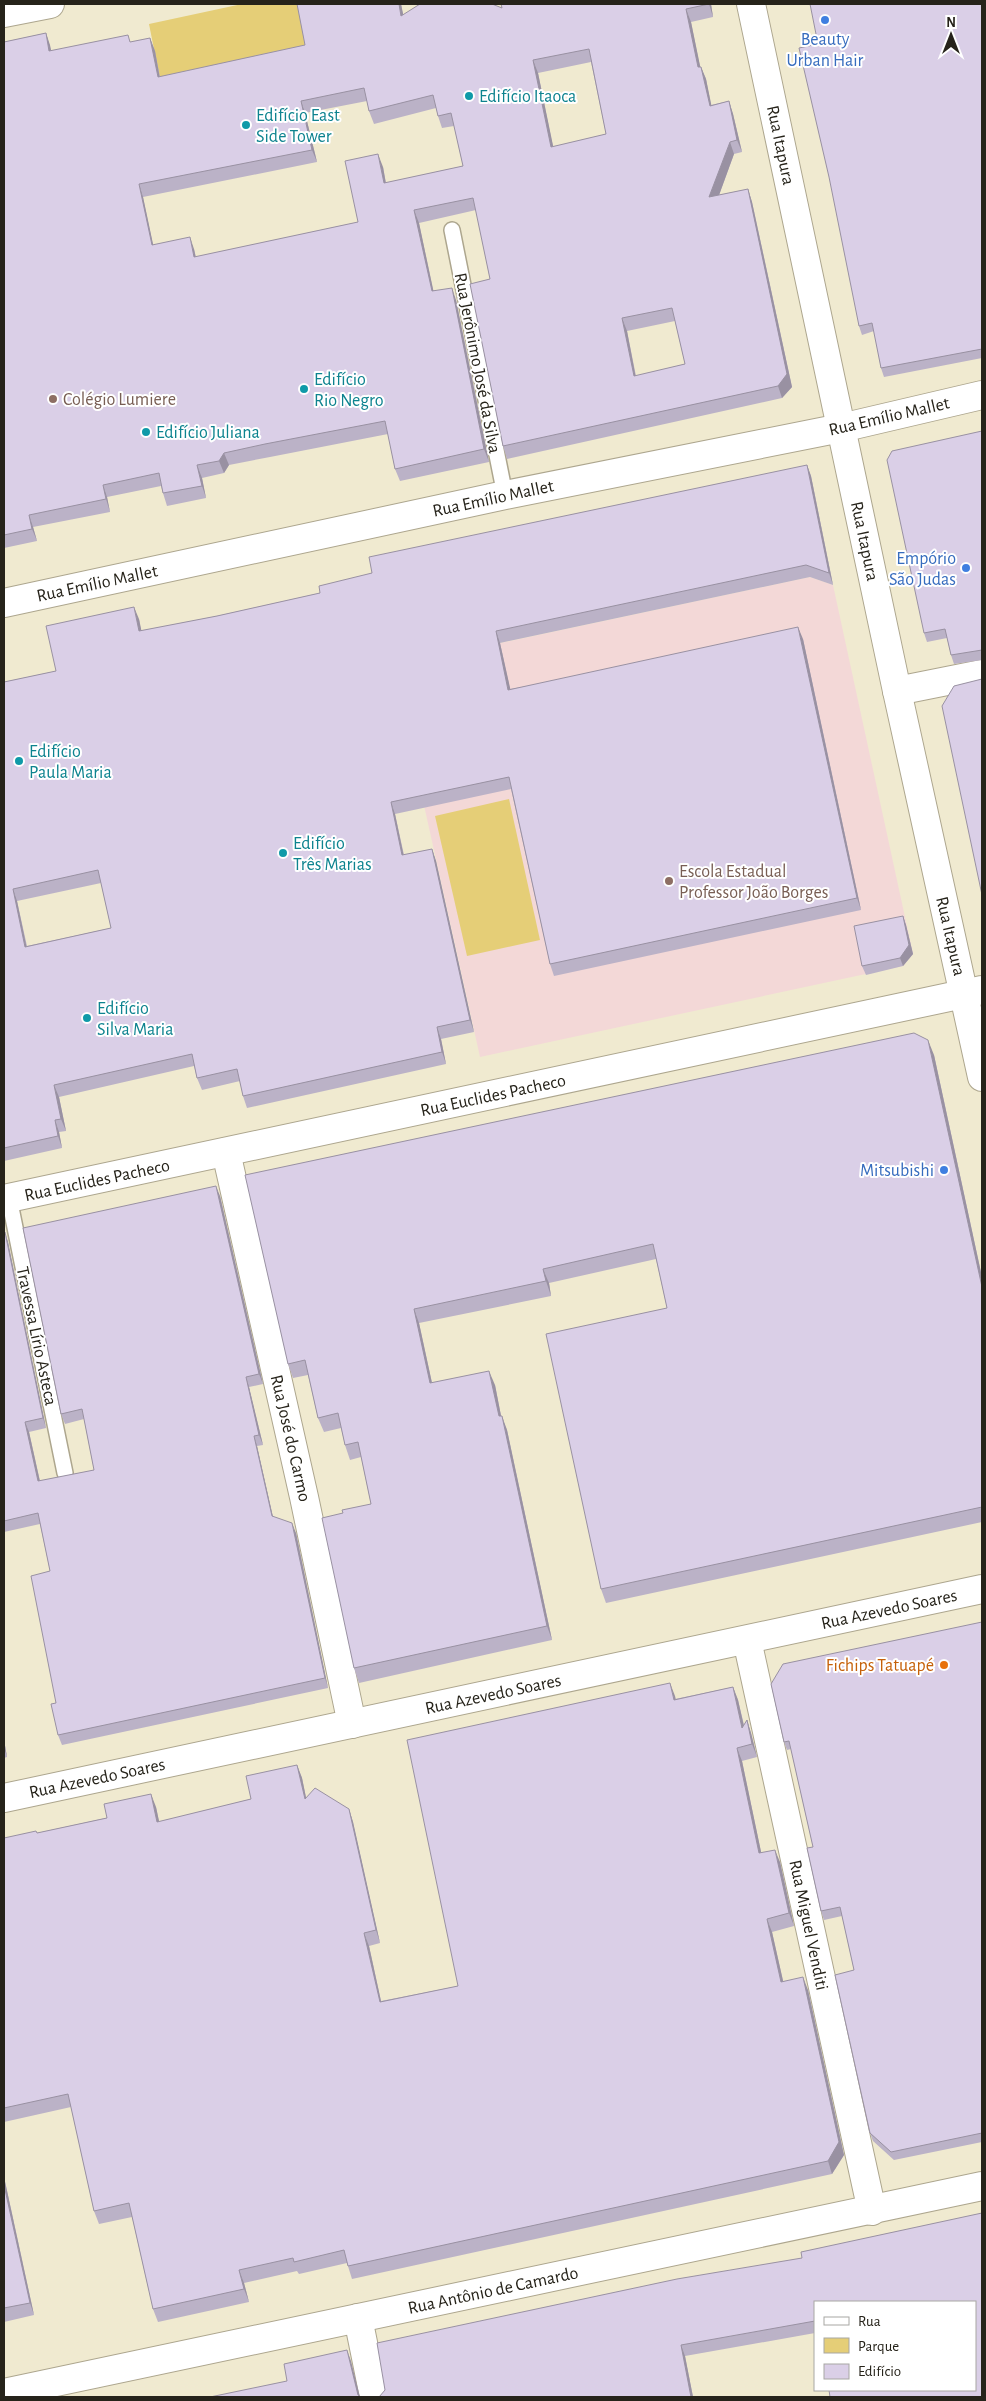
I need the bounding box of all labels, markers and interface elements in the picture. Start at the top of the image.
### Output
north arrow [926,10,976,60]
marker: Beauty Urban Hair [819,14,831,26]
text: N [946,16,956,30]
place label: Beauty Urban Hair [787,31,864,70]
place label: Edifício Itaoca [479,88,576,106]
marker: Edifício Itaoca [463,90,475,102]
street label: Rua Itapura [763,104,797,187]
place label: Edifício East Side Tower [256,107,340,146]
marker: Edifício East Side Tower [240,119,252,131]
street label: Rua Jerônimo José da Silva [451,271,503,455]
place label: Edifício Rio Negro [314,371,384,410]
marker: Edifício Rio Negro [298,383,310,395]
place label: Colégio Lumiere [63,391,176,409]
marker: Colégio Lumiere [47,393,59,405]
street label: Rua Emílio Mallet [827,394,952,440]
place label: Edifício Juliana [156,424,260,442]
marker: Edifício Juliana [140,426,152,438]
street label: Rua Emílio Mallet [431,477,556,521]
street label: Rua Itapura [847,500,881,583]
place label: Empório São Judas [889,550,956,589]
street label: Rua Emílio Mallet [35,562,160,606]
marker: Empório São Judas [960,562,972,574]
place label: Edifício Paula Maria [29,743,112,782]
marker: Edifício Paula Maria [13,755,25,767]
place label: Edifício Três Marias [293,835,372,874]
marker: Edifício Três Marias [277,847,289,859]
place label: Escola Estadual Professor João Borges [679,863,828,902]
marker: Escola Estadual Professor João Borges [663,875,675,887]
street label: Rua Itapura [932,895,968,978]
place label: Edifício Silva Maria [97,1000,174,1039]
marker: Edifício Silva Maria [81,1012,93,1024]
street label: Rua Euclides Pacheco [419,1072,568,1120]
street label: Rua Euclides Pacheco [23,1157,172,1205]
place label: Mitsubishi [860,1162,934,1180]
marker: Mitsubishi [938,1164,950,1176]
street label: Travessa Lírio Asteca [13,1265,60,1407]
street label: Rua José do Carmo [267,1373,313,1504]
street label: Rua Azevedo Soares [820,1587,959,1633]
place label: Fichips Tatuapé [826,1657,934,1675]
marker: Fichips Tatuapé [938,1659,950,1671]
street label: Rua Azevedo Soares [424,1672,563,1718]
street label: Rua Azevedo Soares [28,1756,167,1802]
street label: Rua Miguel Venditi [785,1858,831,1992]
street label: Rua Antônio de Camardo [406,2264,580,2318]
legend [814,2301,976,2391]
text: Rua [858,2314,881,2329]
text: Parque [858,2339,899,2354]
text: Edifício [858,2364,901,2379]

